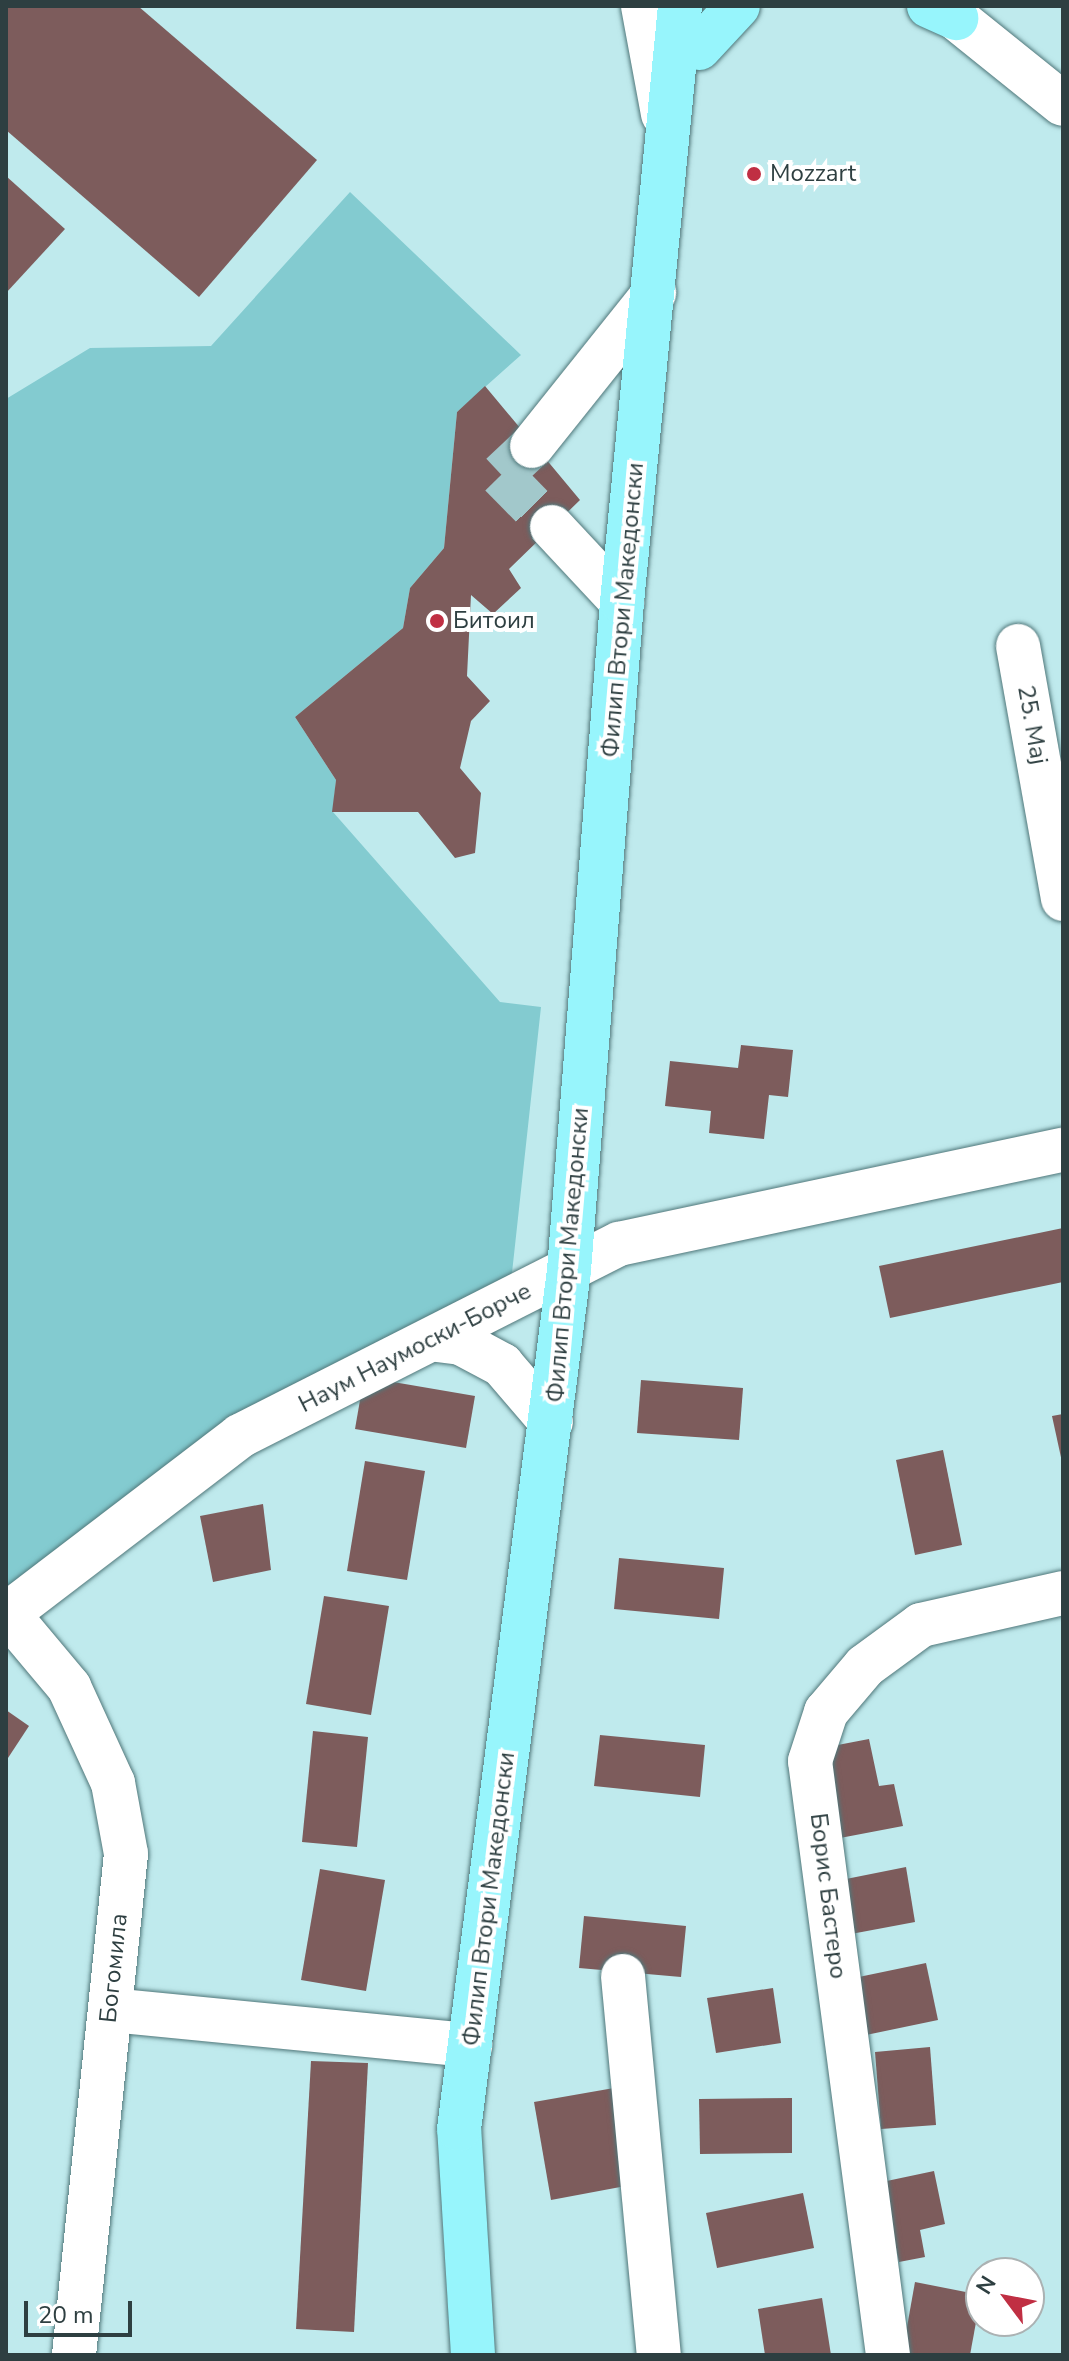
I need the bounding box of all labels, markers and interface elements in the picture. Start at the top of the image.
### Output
place label: Mozzart [770,160,856,188]
marker: Mozzart [745,165,763,183]
street label: Филип Втори Македонски [596,461,650,759]
place label: Битоил [453,607,535,635]
marker: Битоил [428,612,446,630]
street label: 25. Мај [1011,683,1053,767]
street label: Филип Втори Македонски [541,1106,595,1404]
street label: Наум Наумоски-Борче [294,1277,536,1419]
street label: Филип Втори Македонски [457,1750,521,2048]
street label: Борис Бастеро [804,1811,852,1981]
street label: Богомила [94,1912,134,2024]
north arrow [965,2257,1045,2337]
text: N [969,2270,1003,2300]
scale bar [28,2285,136,2335]
text: 20 m [38,2299,94,2331]

